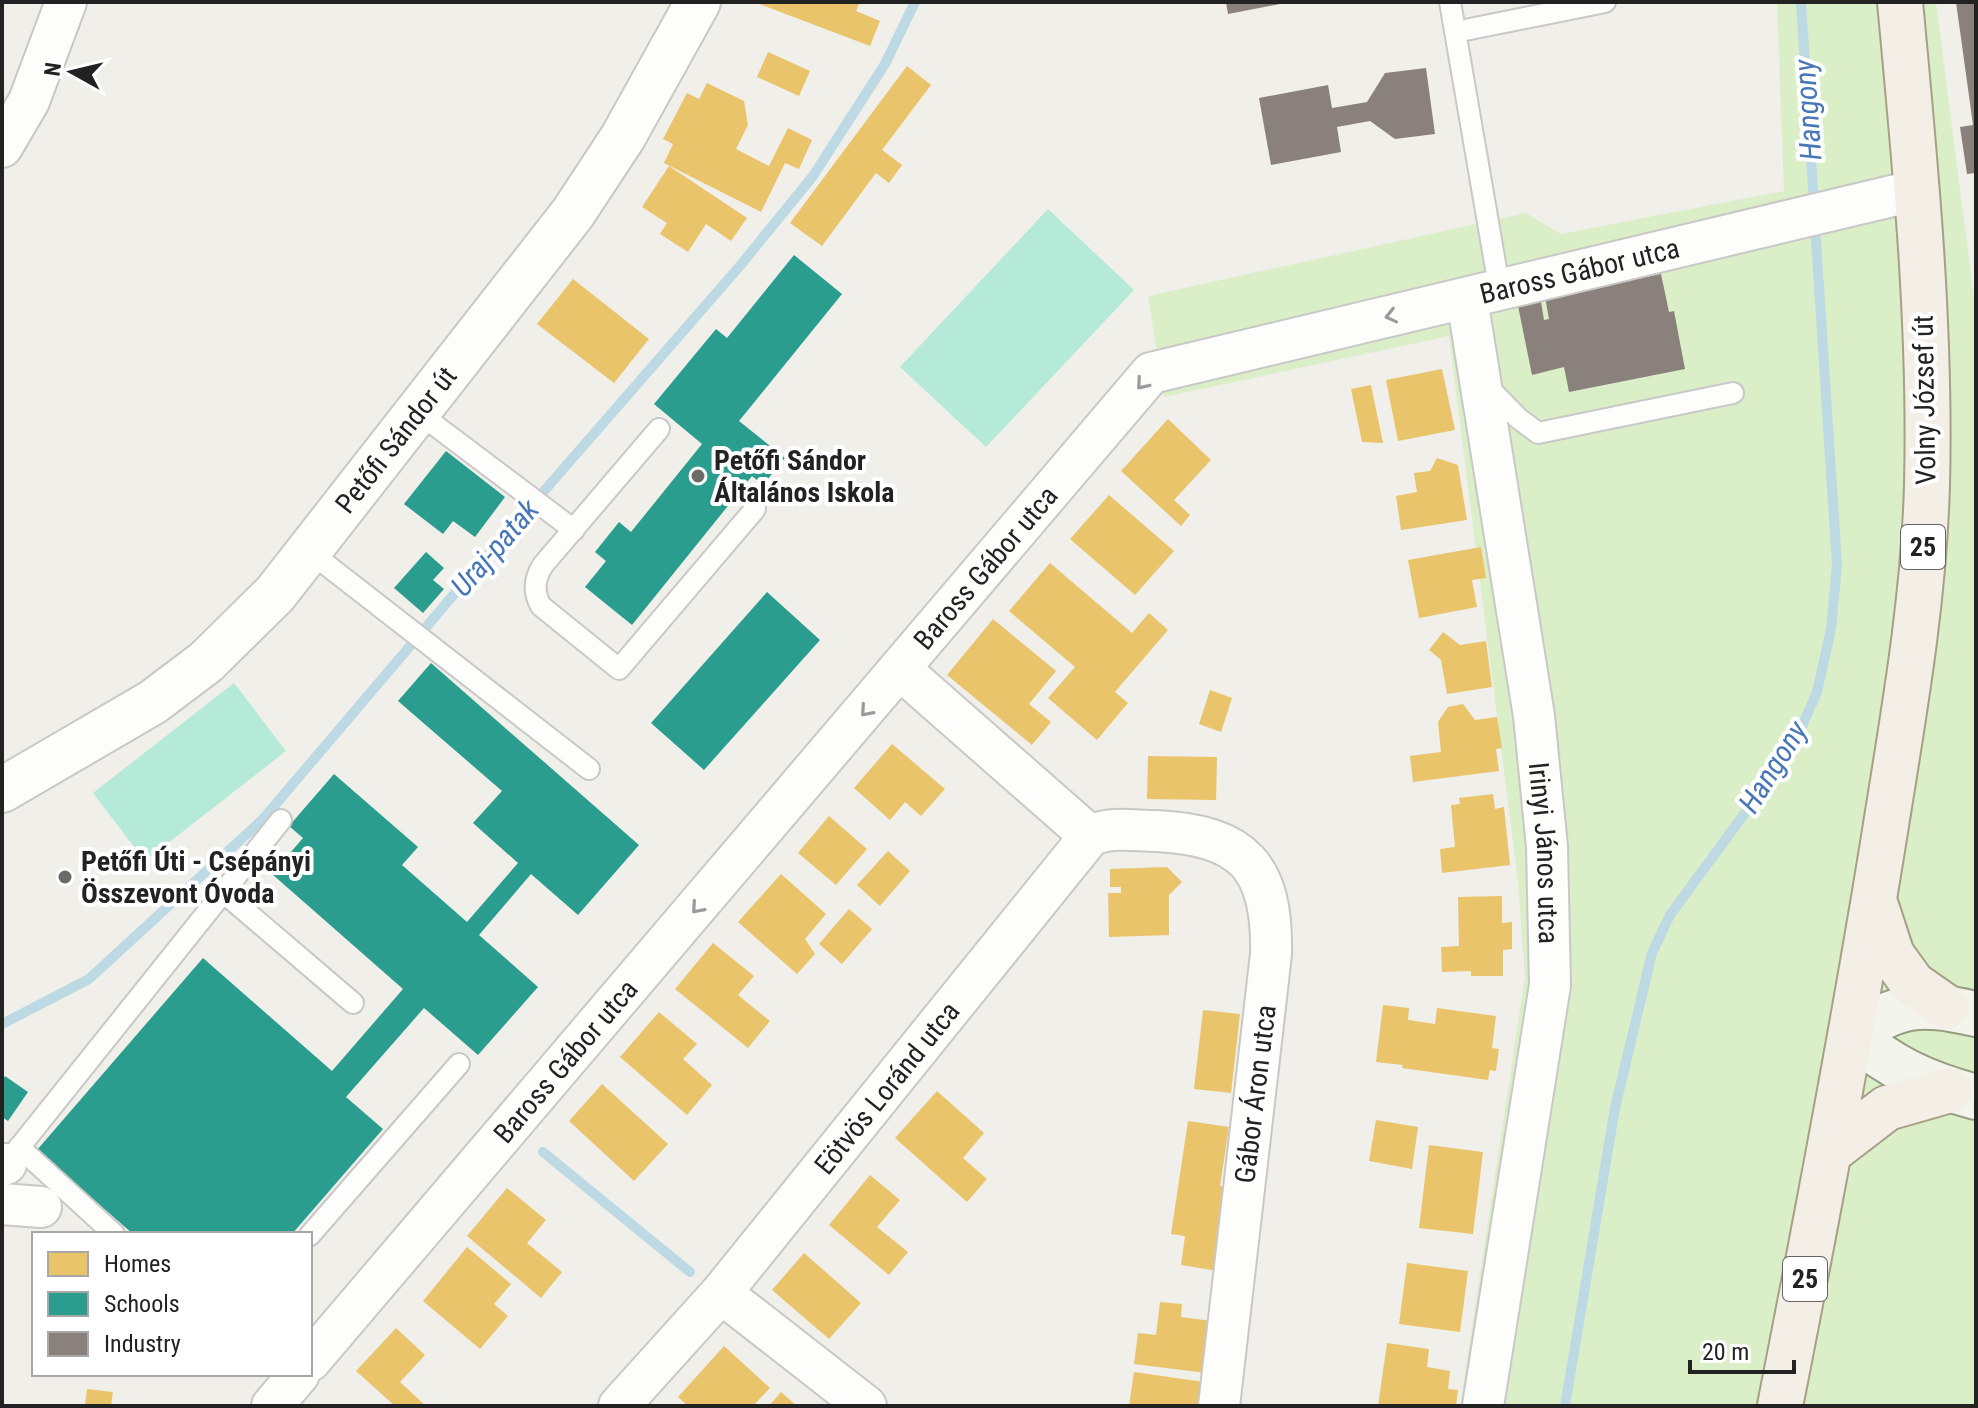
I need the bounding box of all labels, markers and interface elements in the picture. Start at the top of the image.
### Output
north arrow [32,32,112,112]
water label: Hangony [1786,57,1828,162]
text: N [39,61,66,78]
street label: Baross Gábor utca [1477,231,1683,311]
one-way arrow [1384,307,1398,324]
street label: Volny József út [1907,315,1942,485]
street label: Petőfi Sándor út [329,360,464,520]
one-way arrow [1137,374,1152,389]
place label: Petőfi Sándor Általános Iskola [714,444,895,509]
marker: Petőfi Sándor Általános Iskola [689,467,707,485]
street label: Baross Gábor utca [907,479,1064,656]
water label: Uraj-patak [443,492,547,603]
road number: 25 [1901,525,1945,569]
one-way arrow [861,701,876,716]
water label: Hangony [1731,714,1815,819]
street label: Irinyi János utca [1522,761,1565,944]
place label: Petőfi Úti - Csépányi Összevont Óvoda [81,845,311,910]
marker: Petőfi Úti - Csépányi Összevont Óvoda [56,868,74,886]
one-way arrow [692,899,707,914]
street label: Baross Gábor utca [487,973,644,1150]
street label: Eötvös Loránd utca [808,995,967,1181]
street label: Gábor Áron utca [1228,1003,1283,1185]
legend [32,1232,312,1376]
text: Homes [104,1250,171,1278]
road number: 25 [1783,1257,1827,1301]
text: Schools [104,1290,180,1318]
scale bar [1690,1324,1794,1374]
text: Industry [104,1330,181,1358]
text: 20 m [1702,1338,1749,1366]

